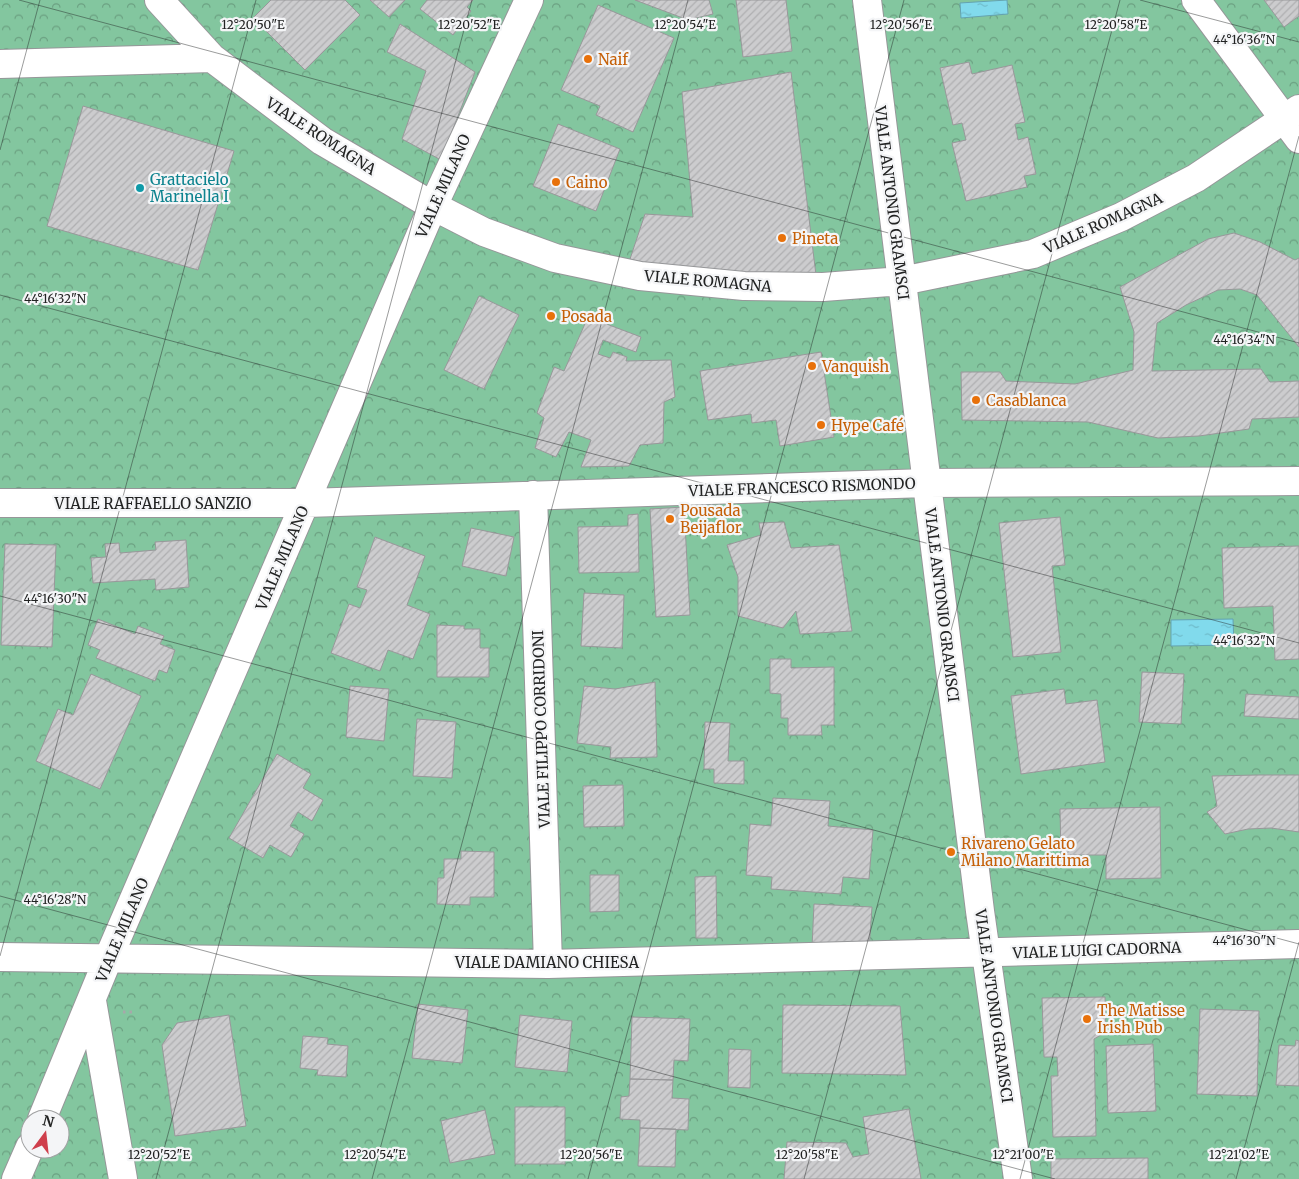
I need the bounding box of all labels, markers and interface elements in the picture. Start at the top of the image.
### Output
text: 12°20'50"E [221,17,285,32]
text: 12°20'52"E [438,17,500,32]
text: 12°20'54"E [654,17,716,32]
text: 12°20'56"E [870,17,932,32]
text: 12°20'58"E [1085,17,1148,32]
text: 44°16'36"N [1213,32,1276,47]
place label: Naif [598,50,629,69]
marker: Naif [582,53,594,65]
street label: VIALE ROMAGNA [261,93,380,179]
street label: VIALE ANTONIO GRAMSCI [871,104,913,301]
street label: VIALE MILANO [411,131,474,242]
place label: Grattacielo Marinella I [150,170,229,206]
place label: Caino [566,173,608,192]
marker: Caino [550,176,562,188]
marker: Grattacielo Marinella I [134,182,146,194]
street label: VIALE ROMAGNA [1040,188,1166,258]
place label: Pineta [792,229,838,248]
marker: Pineta [776,232,788,244]
street label: VIALE ROMAGNA [643,266,773,296]
text: 44°16'32"N [24,291,87,306]
place label: Posada [561,307,612,326]
marker: Posada [545,310,557,322]
text: 44°16'34"N [1213,332,1276,347]
place label: Vanquish [821,357,889,376]
marker: Vanquish [806,360,818,372]
place label: Casablanca [986,391,1067,410]
marker: Casablanca [970,394,982,406]
place label: Hype Café [831,416,904,435]
marker: Hype Café [815,419,827,431]
street label: VIALE FRANCESCO RISMONDO [687,474,916,500]
street label: VIALE RAFFAELLO SANZIO [54,494,252,513]
place label: Pousada Beijaflor [680,501,742,537]
street label: VIALE MILANO [251,503,313,614]
street label: VIALE ANTONIO GRAMSCI [921,506,963,703]
marker: Pousada Beijaflor [664,513,676,525]
text: 44°16'30"N [23,591,87,606]
street label: VIALE FILIPPO CORRIDONI [528,630,554,829]
text: 44°16'32"N [1213,633,1276,648]
place label: Rivareno Gelato Milano Marittima [961,834,1090,870]
marker: Rivareno Gelato Milano Marittima [945,846,957,858]
street label: VIALE MILANO [91,875,153,986]
text: 44°16'28"N [24,892,87,907]
street label: VIALE ANTONIO GRAMSCI [971,907,1017,1104]
text: 44°16'30"N [1212,933,1276,948]
street label: VIALE LUIGI CADORNA [1011,938,1182,962]
street label: VIALE DAMIANO CHIESA [454,953,639,972]
place label: The Matisse Irish Pub [1097,1001,1185,1037]
marker: The Matisse Irish Pub [1081,1013,1093,1025]
north arrow [20,1109,70,1159]
text: N [41,1111,56,1132]
text: 12°20'52"E [128,1147,190,1162]
text: 12°20'54"E [344,1147,406,1162]
text: 12°20'56"E [560,1147,622,1162]
text: 12°20'58"E [776,1147,839,1162]
text: 12°21'00"E [992,1147,1054,1162]
text: 12°21'02"E [1209,1147,1269,1162]

